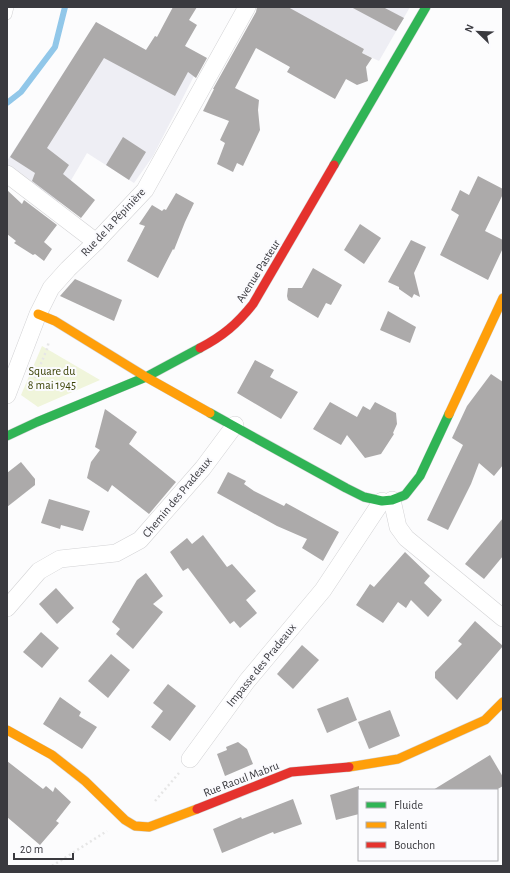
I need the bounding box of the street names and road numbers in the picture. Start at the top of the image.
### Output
street label: Rue de la Pépinière [78,186,148,258]
street label: Avenue Pasteur [234,237,282,305]
street label: Chemin des Pradeaux [140,455,214,539]
street label: Impasse des Pradeaux [224,621,298,709]
street label: Rue Raoul Mabru [202,759,280,799]

